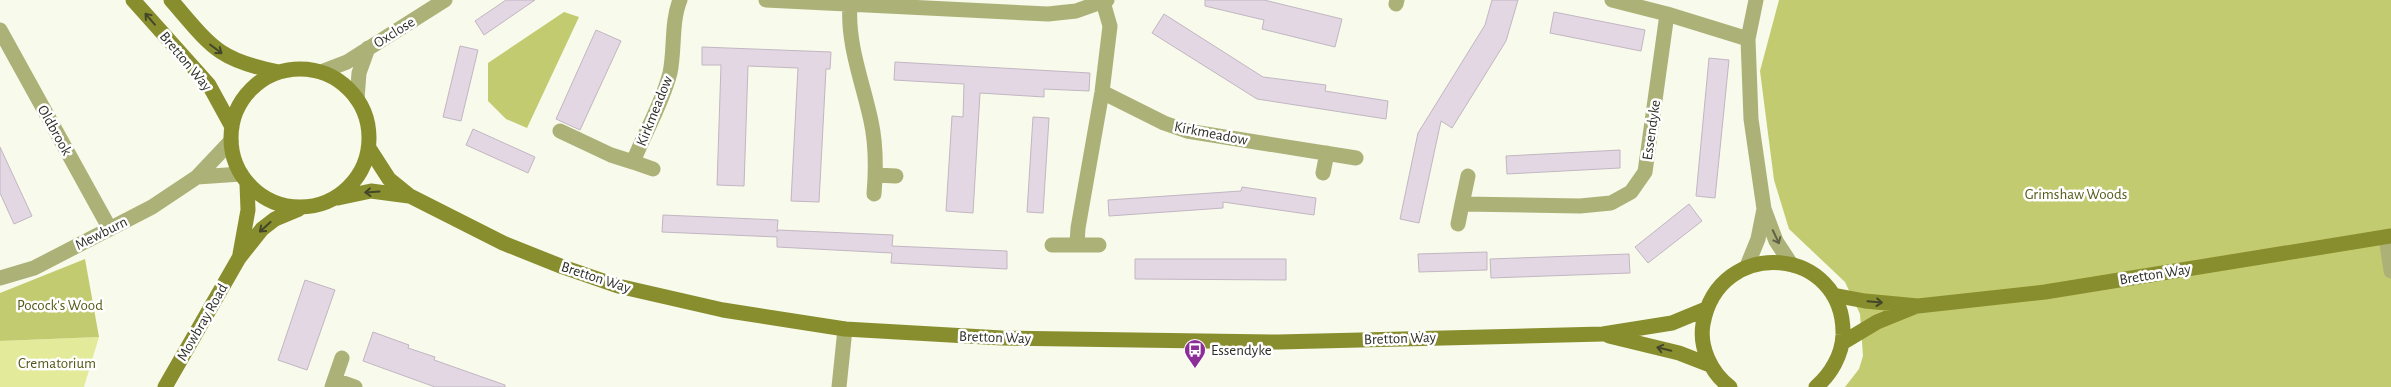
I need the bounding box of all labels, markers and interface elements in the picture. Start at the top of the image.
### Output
one-way arrow [144,13,156,26]
street label: Oxclose [371,14,417,51]
street label: Bretton Way [157,29,215,94]
one-way arrow [209,44,223,54]
street label: Kirkmeadow [634,74,675,148]
street label: Essendyke [1640,99,1663,161]
street label: Oldbrook [35,103,75,158]
street label: Kirkmeadow [1173,119,1249,148]
one-way arrow [365,187,381,197]
park label: Grimshaw Woods [2025,187,2127,202]
street label: Mewburn [73,214,130,253]
one-way arrow [258,221,271,233]
one-way arrow [1771,229,1781,244]
street label: Bretton Way [559,259,633,296]
street label: Bretton Way [2118,261,2192,288]
street label: Mowbray Road [174,281,231,363]
one-way arrow [1867,297,1883,307]
park label: Pocock's Wood [17,298,103,313]
street label: Bretton Way [959,329,1032,346]
street label: Bretton Way [1364,330,1437,347]
bus stop icon: Essendyke [1183,338,1207,369]
place label: Essendyke [1211,343,1272,358]
one-way arrow [1657,344,1673,353]
park label: Crematorium [18,356,96,371]

